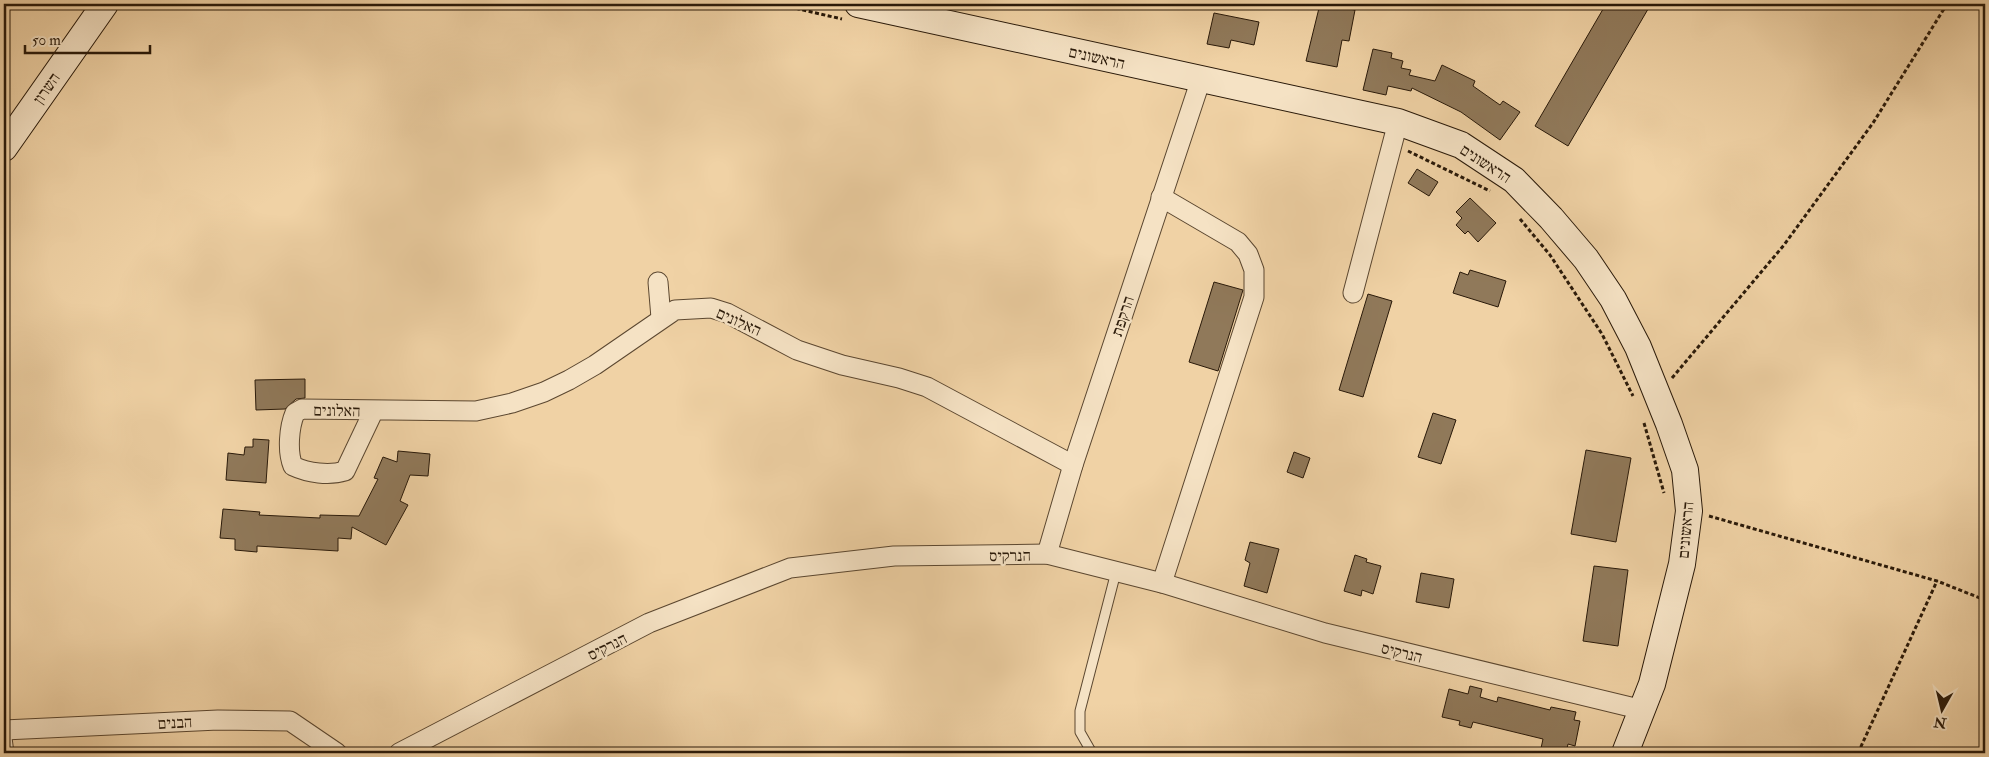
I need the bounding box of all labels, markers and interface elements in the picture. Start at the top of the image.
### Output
scale bar [25,22,150,54]
text: 50 m [32,31,61,50]
street label: הראשונים [1067,42,1127,74]
street label: השרון [29,69,65,108]
street label: הראשונים [1456,140,1515,188]
street label: הרקפת [1107,294,1139,339]
street label: האלונים [713,303,764,341]
street label: האלונים [313,401,361,421]
street label: הראשונים [1674,501,1698,559]
street label: הנרקיס [989,546,1031,566]
street label: הנרקיס [584,629,631,665]
street label: הנרקיס [1379,638,1424,668]
north arrow [1916,684,1966,734]
street label: הבנים [157,712,193,734]
text: N [1932,713,1949,732]

